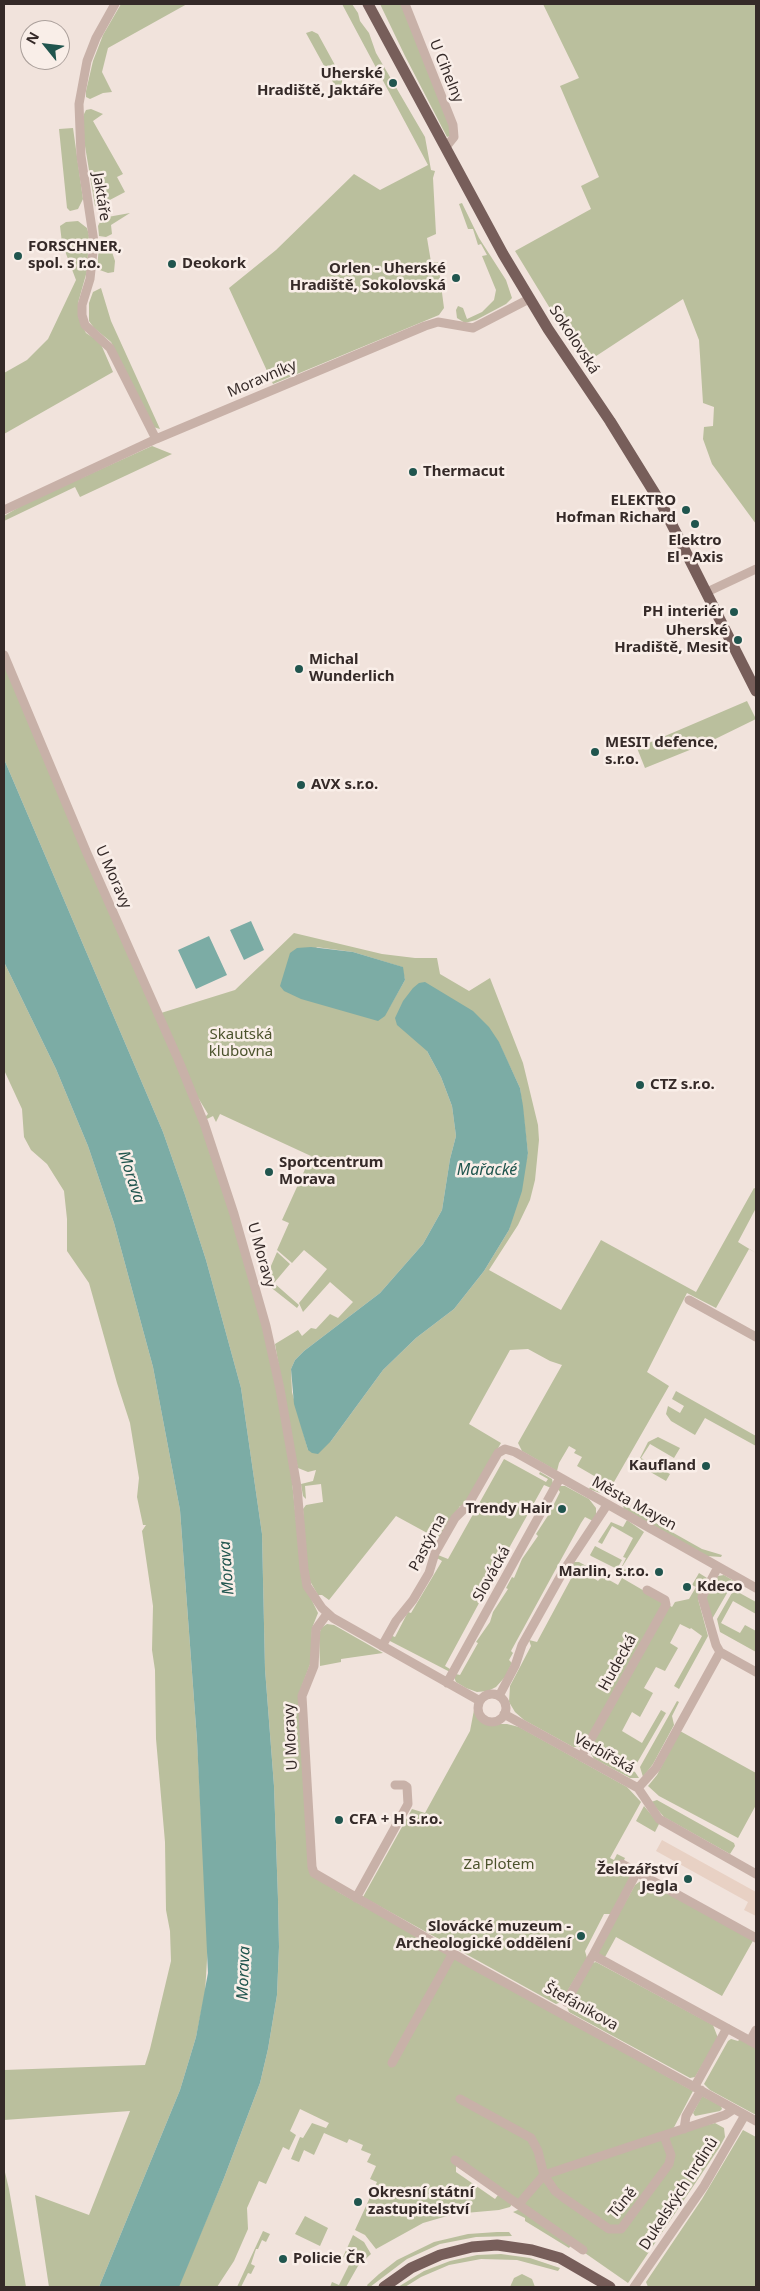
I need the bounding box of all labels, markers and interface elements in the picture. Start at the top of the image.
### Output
north arrow [20,20,70,70]
text: N [21,28,43,48]
street label: U Cihelny [425,37,467,105]
place label: Uherské Hradiště, Jaktáře [257,65,383,100]
marker: Uherské Hradiště, Jaktáře [387,77,399,89]
street label: Jaktáře [88,172,114,222]
place label: FORSCHNER, spol. s r.o. [28,238,122,273]
marker: FORSCHNER, spol. s r.o. [12,250,24,262]
place label: Deokork [182,255,246,273]
marker: Deokork [166,258,178,270]
place label: Orlen - Uherské Hradiště, Sokolovská [290,260,446,295]
marker: Orlen - Uherské Hradiště, Sokolovská [450,272,462,284]
street label: Sokolovská [545,302,603,378]
street label: Moravníky [225,356,299,402]
place label: Thermacut [423,463,505,481]
marker: Thermacut [407,466,419,478]
place label: ELEKTRO Hofman Richard [555,492,676,527]
marker: ELEKTRO Hofman Richard [680,504,692,516]
marker: Elektro El - Axis [689,518,701,530]
place label: Elektro El - Axis [667,532,723,567]
place label: PH interiér [643,603,724,621]
marker: PH interiér [728,606,740,618]
place label: Uherské Hradiště, Mesit [614,622,728,657]
marker: Uherské Hradiště, Mesit [732,634,744,646]
place label: Michal Wunderlich [309,651,394,686]
marker: Michal Wunderlich [293,663,305,675]
place label: MESIT defence, s.r.o. [605,734,718,769]
marker: MESIT defence, s.r.o. [589,746,601,758]
place label: AVX s.r.o. [311,776,378,794]
marker: AVX s.r.o. [295,779,307,791]
street label: U Moravy [91,843,135,911]
park label: Skautská klubovna [209,1026,273,1061]
place label: CTZ s.r.o. [650,1076,715,1094]
marker: CTZ s.r.o. [634,1079,646,1091]
water label: Morava [114,1148,148,1206]
place label: Sportcentrum Morava [279,1154,383,1189]
water label: Mařacké [457,1160,517,1180]
marker: Sportcentrum Morava [263,1166,275,1178]
street label: U Moravy [243,1220,279,1290]
place label: Kaufland [629,1457,696,1475]
marker: Kaufland [700,1460,712,1472]
street label: Města Mayen [588,1473,680,1535]
place label: Trendy Hair [465,1500,552,1518]
marker: Trendy Hair [556,1503,568,1515]
street label: Pastýrna [406,1512,450,1574]
water label: Morava [216,1540,238,1596]
street label: Slovácká [469,1543,515,1605]
place label: Marlin, s.r.o. [558,1563,649,1581]
marker: Marlin, s.r.o. [653,1566,665,1578]
place label: Kdeco [697,1578,743,1596]
marker: Kdeco [681,1581,693,1593]
street label: Hudecká [595,1632,641,1694]
street label: U Moravy [280,1703,302,1771]
street label: Verbířská [571,1730,637,1778]
place label: CFA + H s.r.o. [349,1811,443,1829]
marker: CFA + H s.r.o. [333,1814,345,1826]
park label: Za Plotem [464,1856,534,1874]
place label: Železářství Jegla [597,1861,678,1896]
marker: Železářství Jegla [682,1873,694,1885]
place label: Slovácké muzeum - Archeologické oddělení [396,1918,571,1953]
marker: Slovácké muzeum - Archeologické oddělení [575,1930,587,1942]
water label: Morava [233,1946,255,2000]
street label: Štefánikova [541,1979,621,2035]
street label: Dukelských hrdinů [636,2134,722,2254]
place label: Okresní státní zastupitelství [368,2184,474,2219]
street label: Tůně [605,2184,641,2222]
marker: Okresní státní zastupitelství [352,2196,364,2208]
place label: Policie ČR [293,2250,365,2268]
marker: Policie ČR [277,2253,289,2265]

